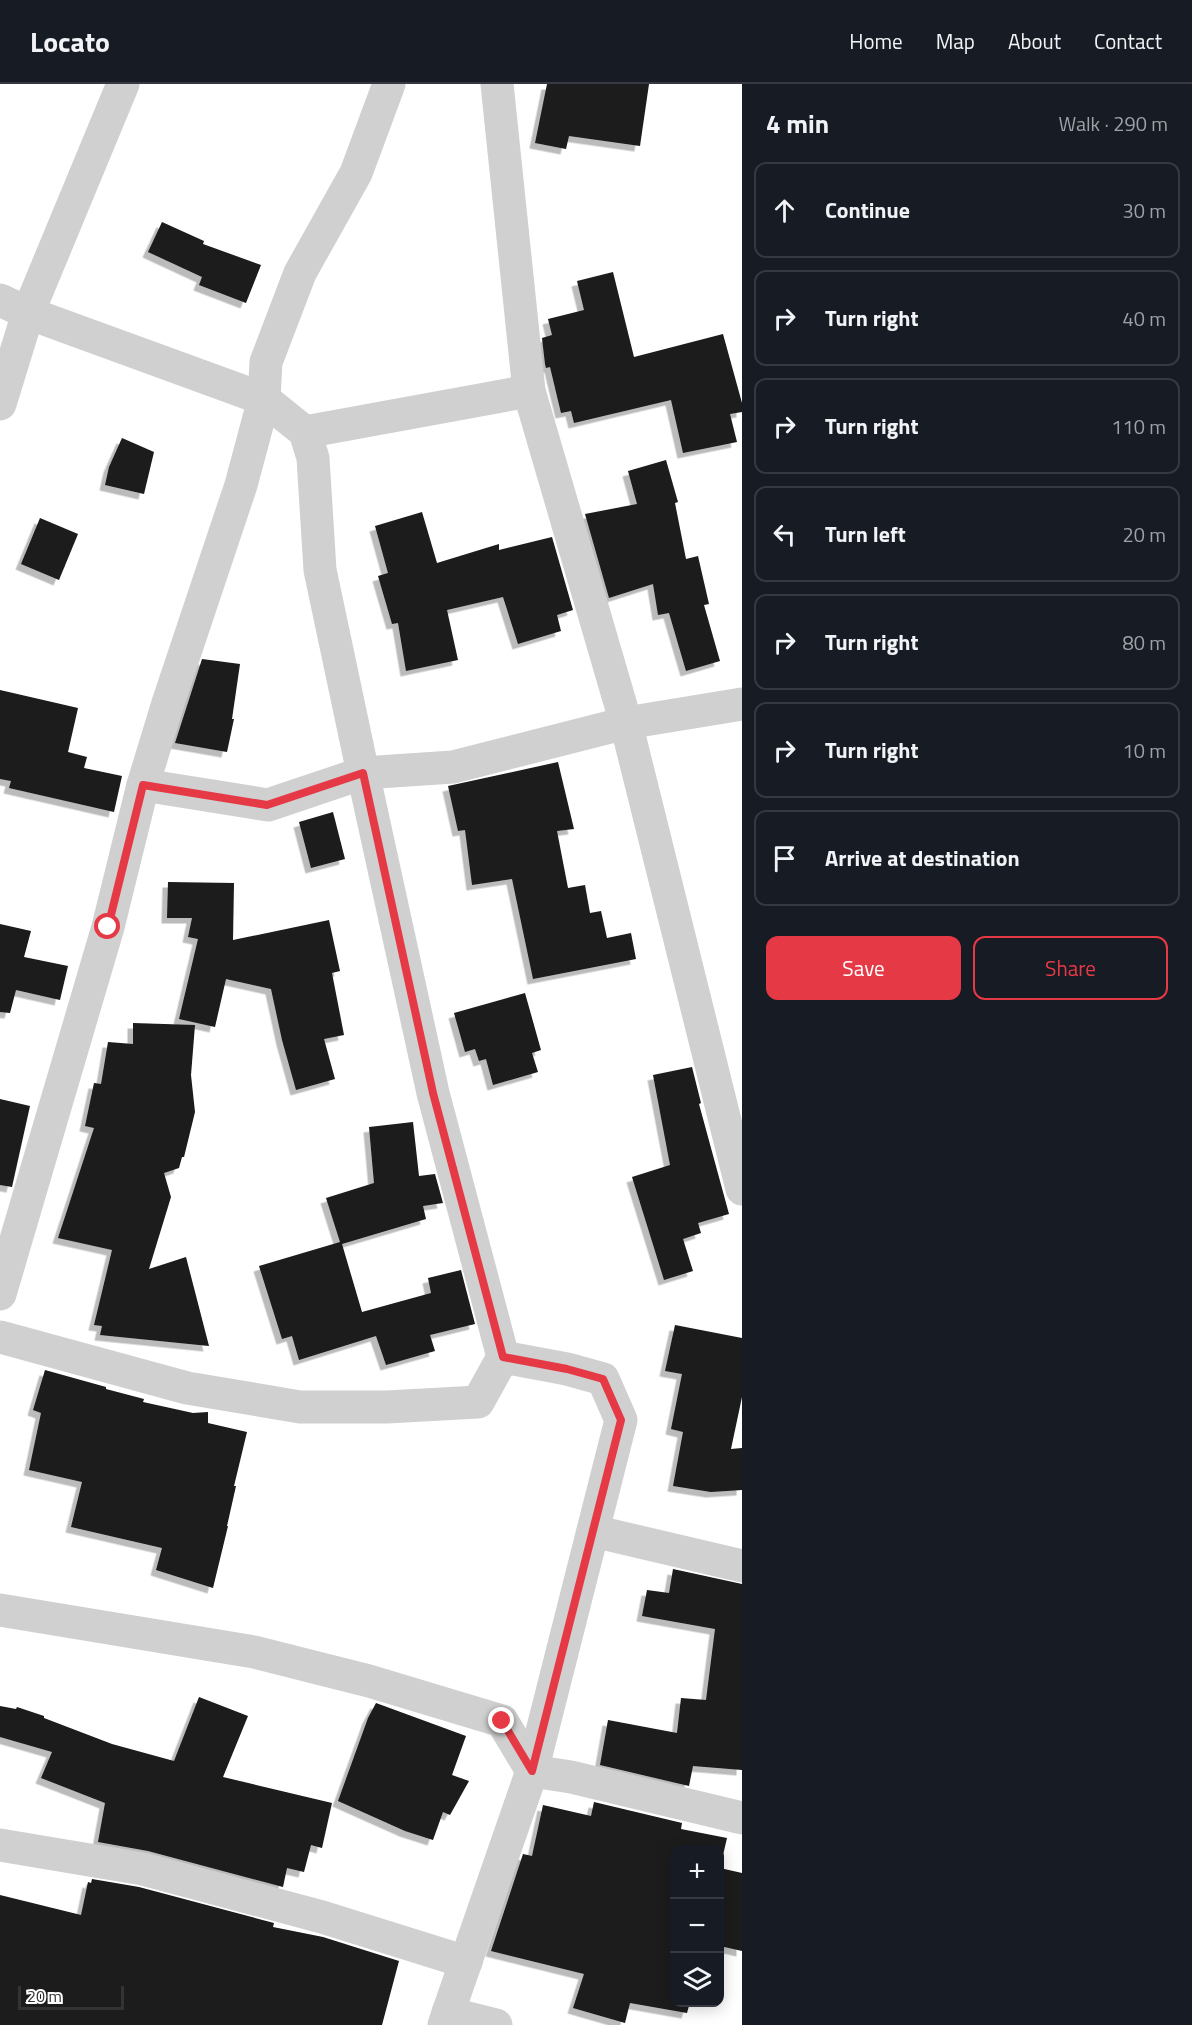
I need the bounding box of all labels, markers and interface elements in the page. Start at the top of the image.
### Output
text: Locato [30,20,110,63]
text: Home [849,25,903,57]
text: Map [936,25,975,57]
text: About [1008,25,1061,57]
text: Contact [1094,25,1162,57]
text: 4 min [766,104,829,143]
text: Walk · 290 m [1059,108,1168,139]
text: Continue [825,193,910,227]
icon: ahead [768,194,801,227]
text: 30 m [1122,195,1166,226]
text: Turn right [825,301,919,335]
icon: right [768,302,801,335]
text: 40 m [1122,303,1166,334]
text: Turn right [825,409,919,443]
icon: right [768,410,801,443]
text: 110 m [1111,411,1166,442]
text: Turn left [825,517,906,551]
icon: left [768,518,801,551]
text: 20 m [1122,519,1166,550]
text: Turn right [825,625,919,659]
icon: right [768,626,801,659]
text: 80 m [1122,627,1166,658]
text: Turn right [825,733,919,767]
icon: right [768,734,801,767]
text: 10 m [1122,735,1166,766]
text: Arrive at destination [825,841,1020,875]
icon: arrive [768,842,801,875]
route start [94,913,120,939]
button: Save [766,936,961,1000]
button: Share [973,936,1168,1000]
route end [488,1707,514,1733]
map controls [670,1845,724,2007]
button: + [670,1845,724,1899]
button: − [670,1899,724,1953]
button: layers [670,1953,724,2007]
scale bar [18,1983,124,2010]
text: 20 m [27,1984,62,2008]

